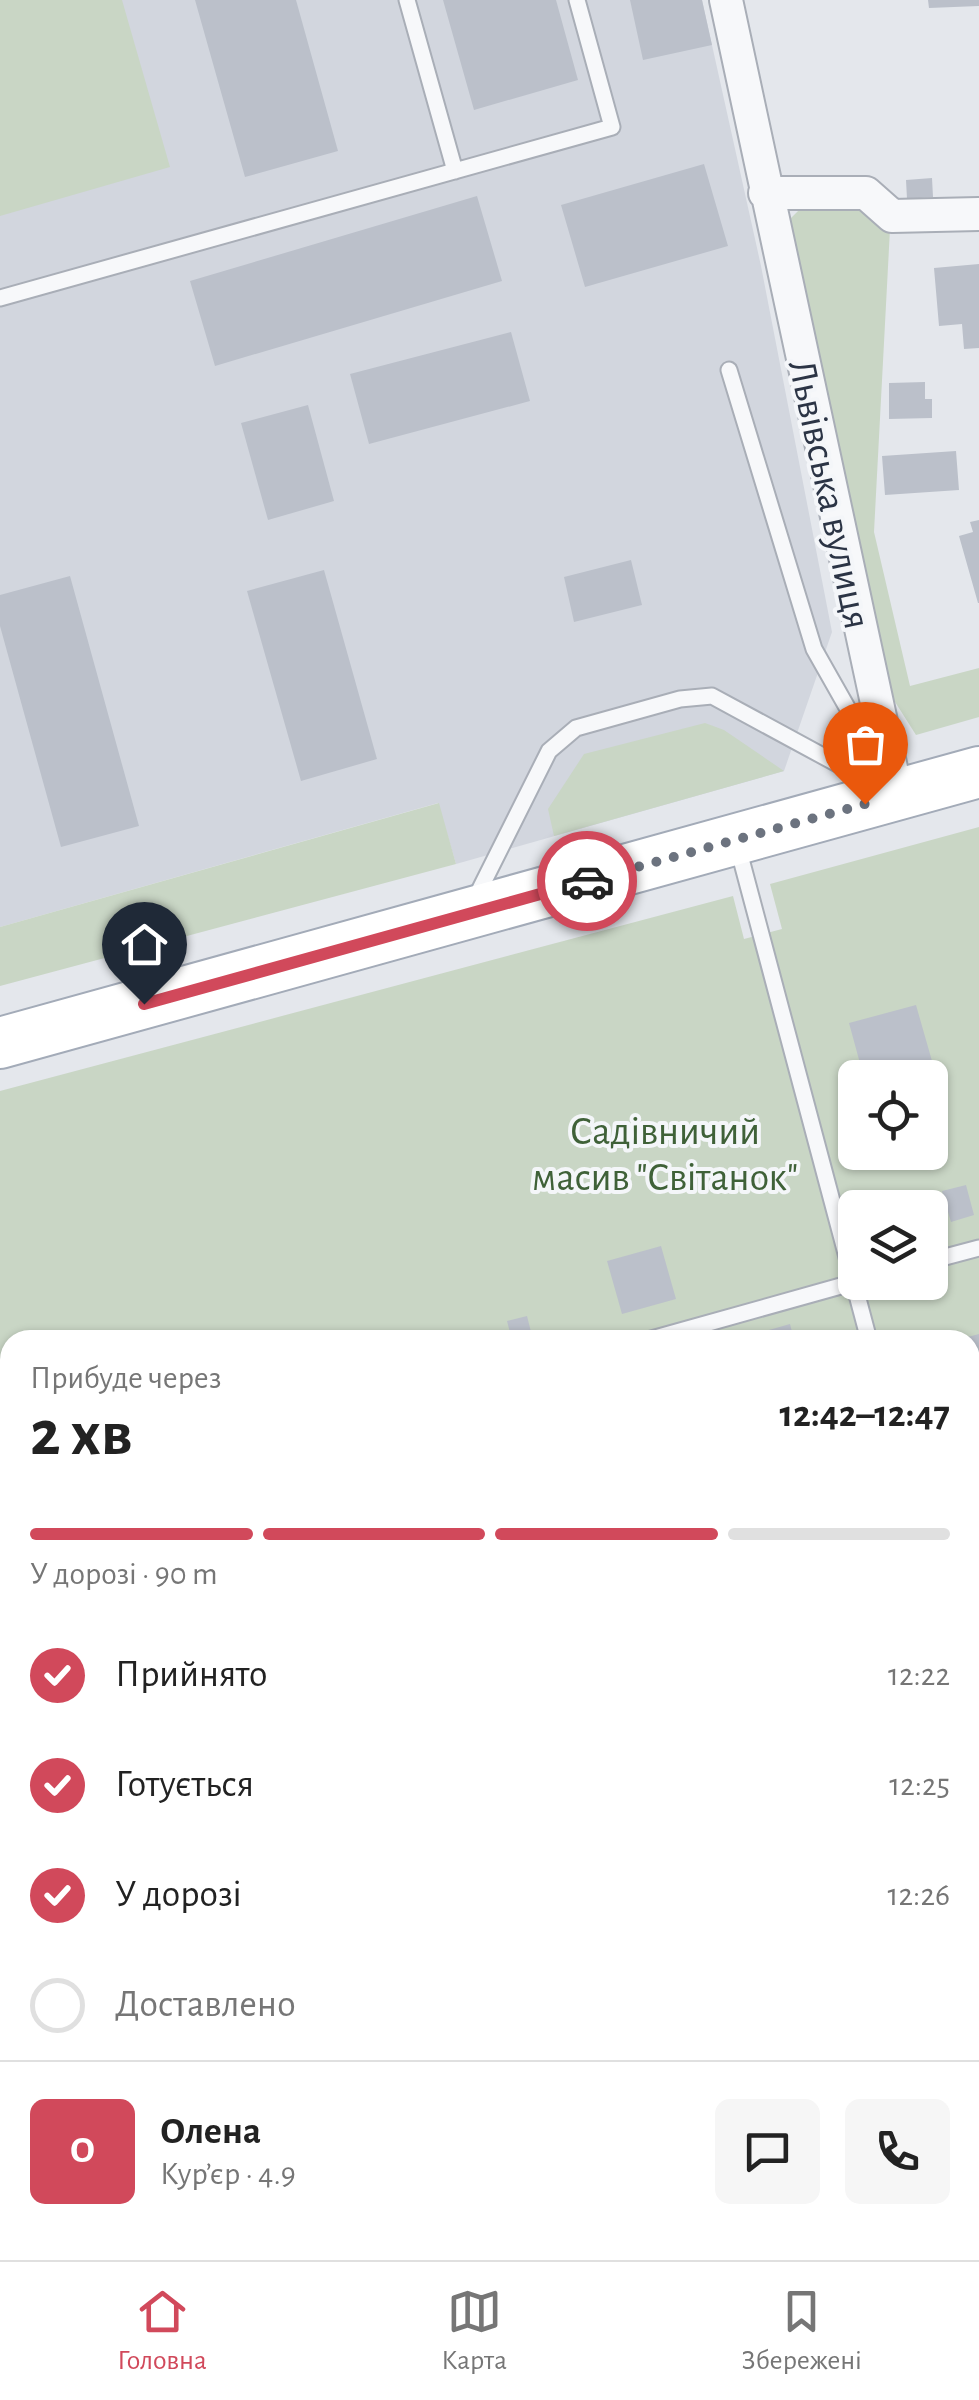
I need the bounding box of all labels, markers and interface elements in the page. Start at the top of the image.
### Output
street label: Львівська вулиця [781,356,877,633]
pin [823,702,908,805]
icon: bag [838,717,893,772]
courier [537,831,637,931]
icon: car [560,854,615,909]
pin [102,902,187,1005]
icon: home [117,917,172,972]
map controls [838,1060,948,1300]
button: locate [838,1060,948,1170]
park label: Садівничий масив "Світанок" [532,1112,798,1198]
button: layers [838,1190,948,1300]
text: Прибуде через [30,1362,222,1394]
text: 12:42–12:47 [779,1396,950,1434]
text: 2 хв [30,1402,133,1467]
text: У дорозі · 90 m [30,1558,218,1590]
icon: check [30,1648,85,1703]
text: Прийнято [115,1656,268,1694]
text: 12:22 [888,1659,950,1691]
icon: check [30,1758,85,1813]
text: Готується [115,1766,254,1804]
text: 12:25 [889,1769,950,1801]
icon: check [30,1868,85,1923]
text: У дорозі [115,1876,242,1914]
text: 12:26 [888,1879,950,1911]
text: Доставлено [115,1986,296,2024]
button: chat [715,2099,820,2204]
button: phone [845,2099,950,2204]
text: Олена [160,2113,261,2151]
text: О [70,2132,95,2170]
text: Кур’єр · 4.9 [160,2158,296,2190]
tab: Головна [117,2284,207,2378]
tab: Карта [441,2284,507,2378]
tab: Збережені [742,2284,862,2378]

